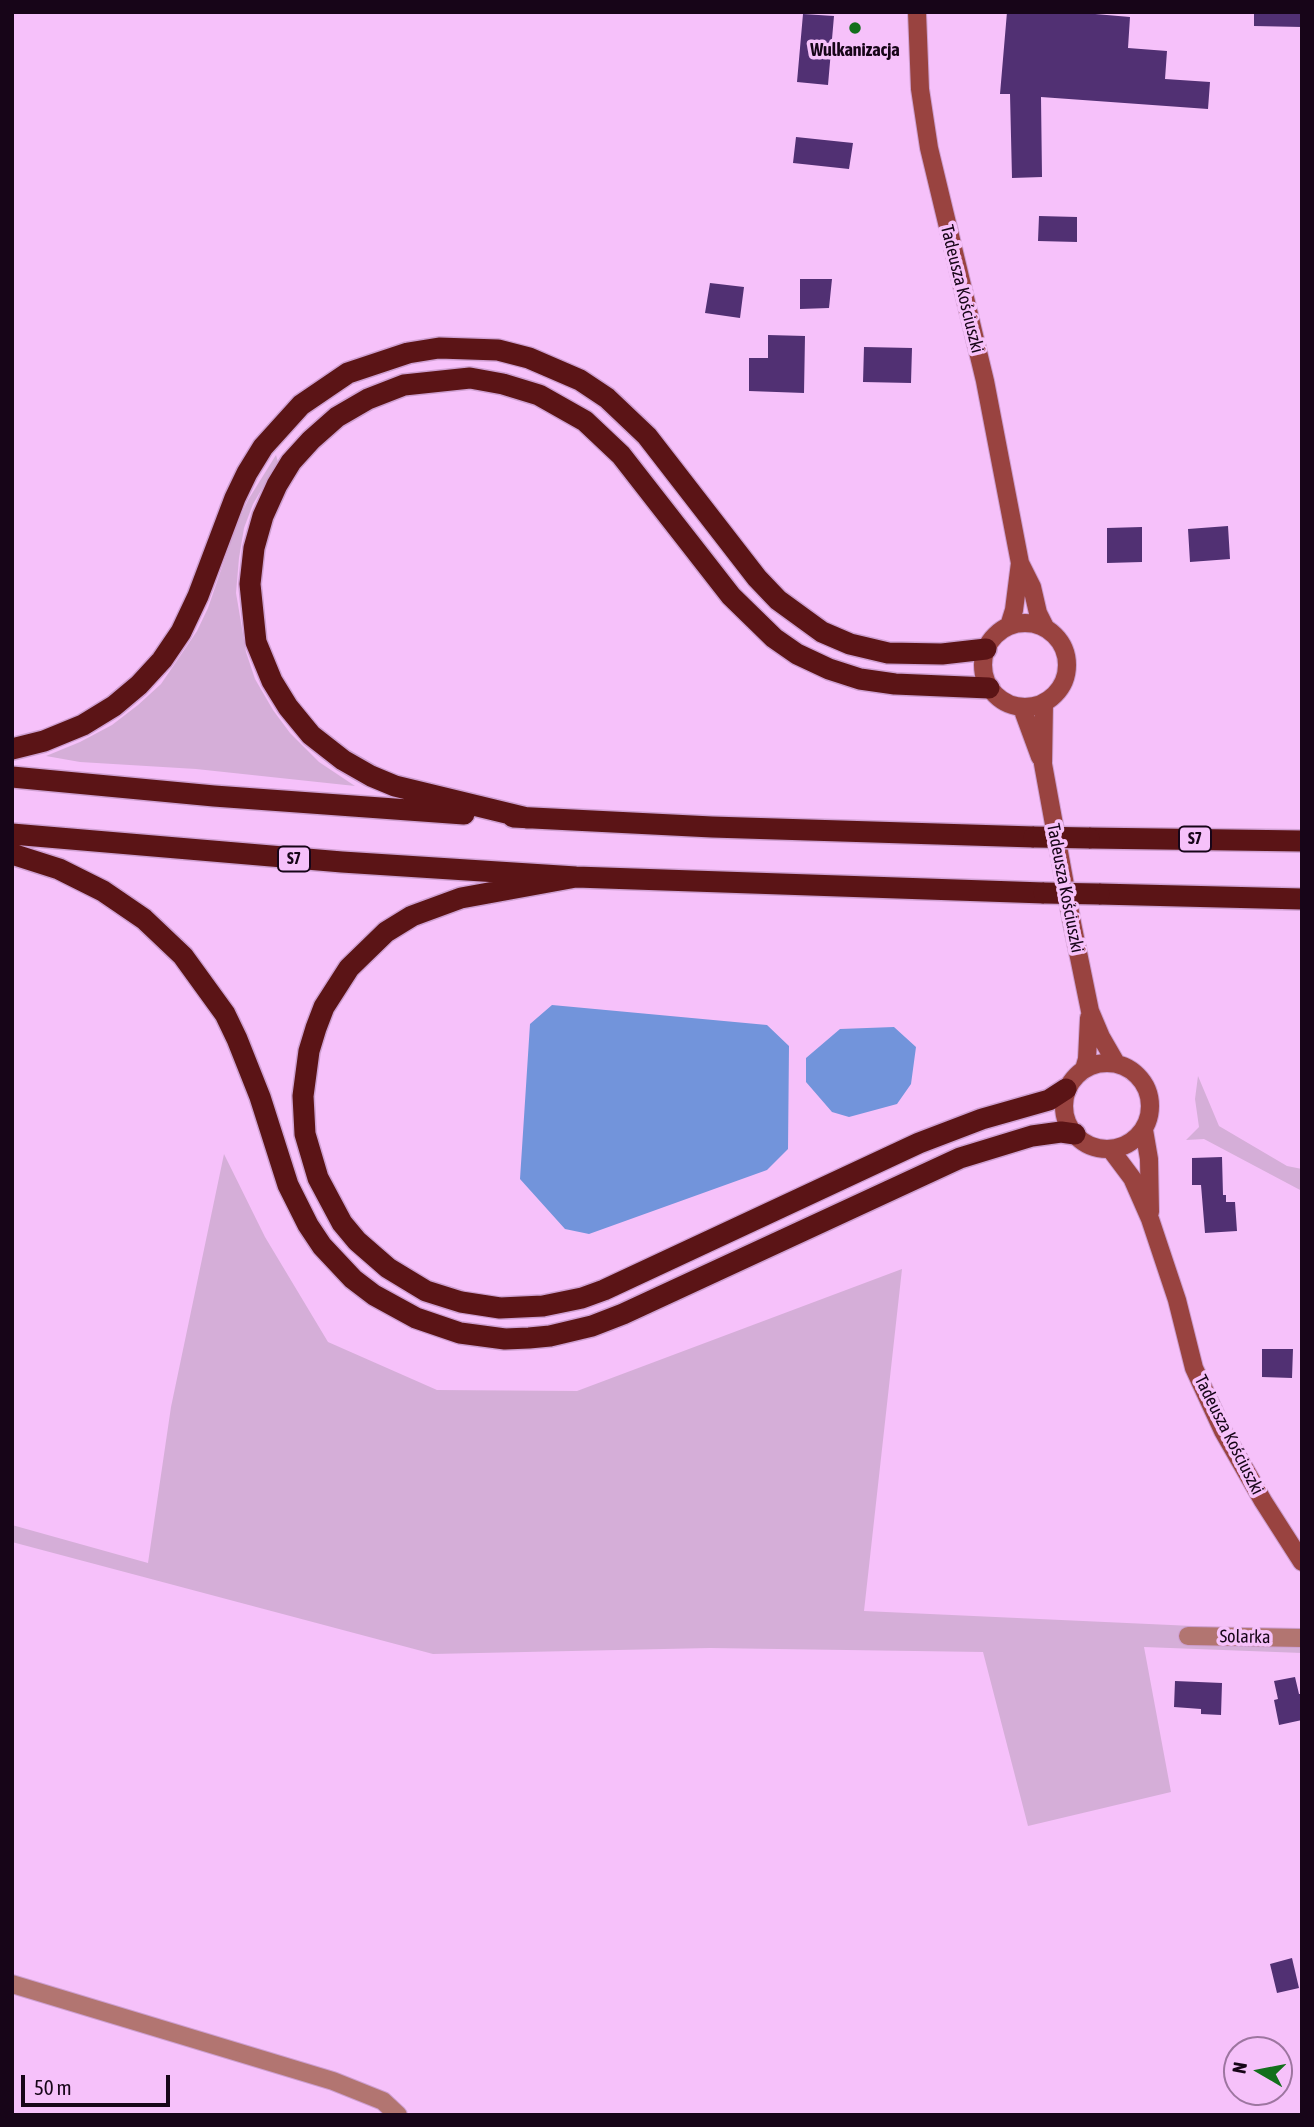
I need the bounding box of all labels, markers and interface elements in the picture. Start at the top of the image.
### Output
marker: Wulkanizacja [847,20,863,36]
place label: Wulkanizacja [810,39,900,61]
street label: Tadeusza Kościuszki [936,223,988,355]
street label: Tadeusza Kościuszki [1042,822,1088,954]
road number: S7 [1179,826,1211,852]
road number: S7 [278,846,310,872]
street label: Tadeusza Kościuszki [1190,1372,1268,1498]
street label: Solarka [1219,1626,1271,1648]
north arrow [1223,2036,1293,2106]
scale bar [24,2060,173,2104]
text: N [1227,2060,1251,2075]
text: 50 m [34,2075,72,2099]

